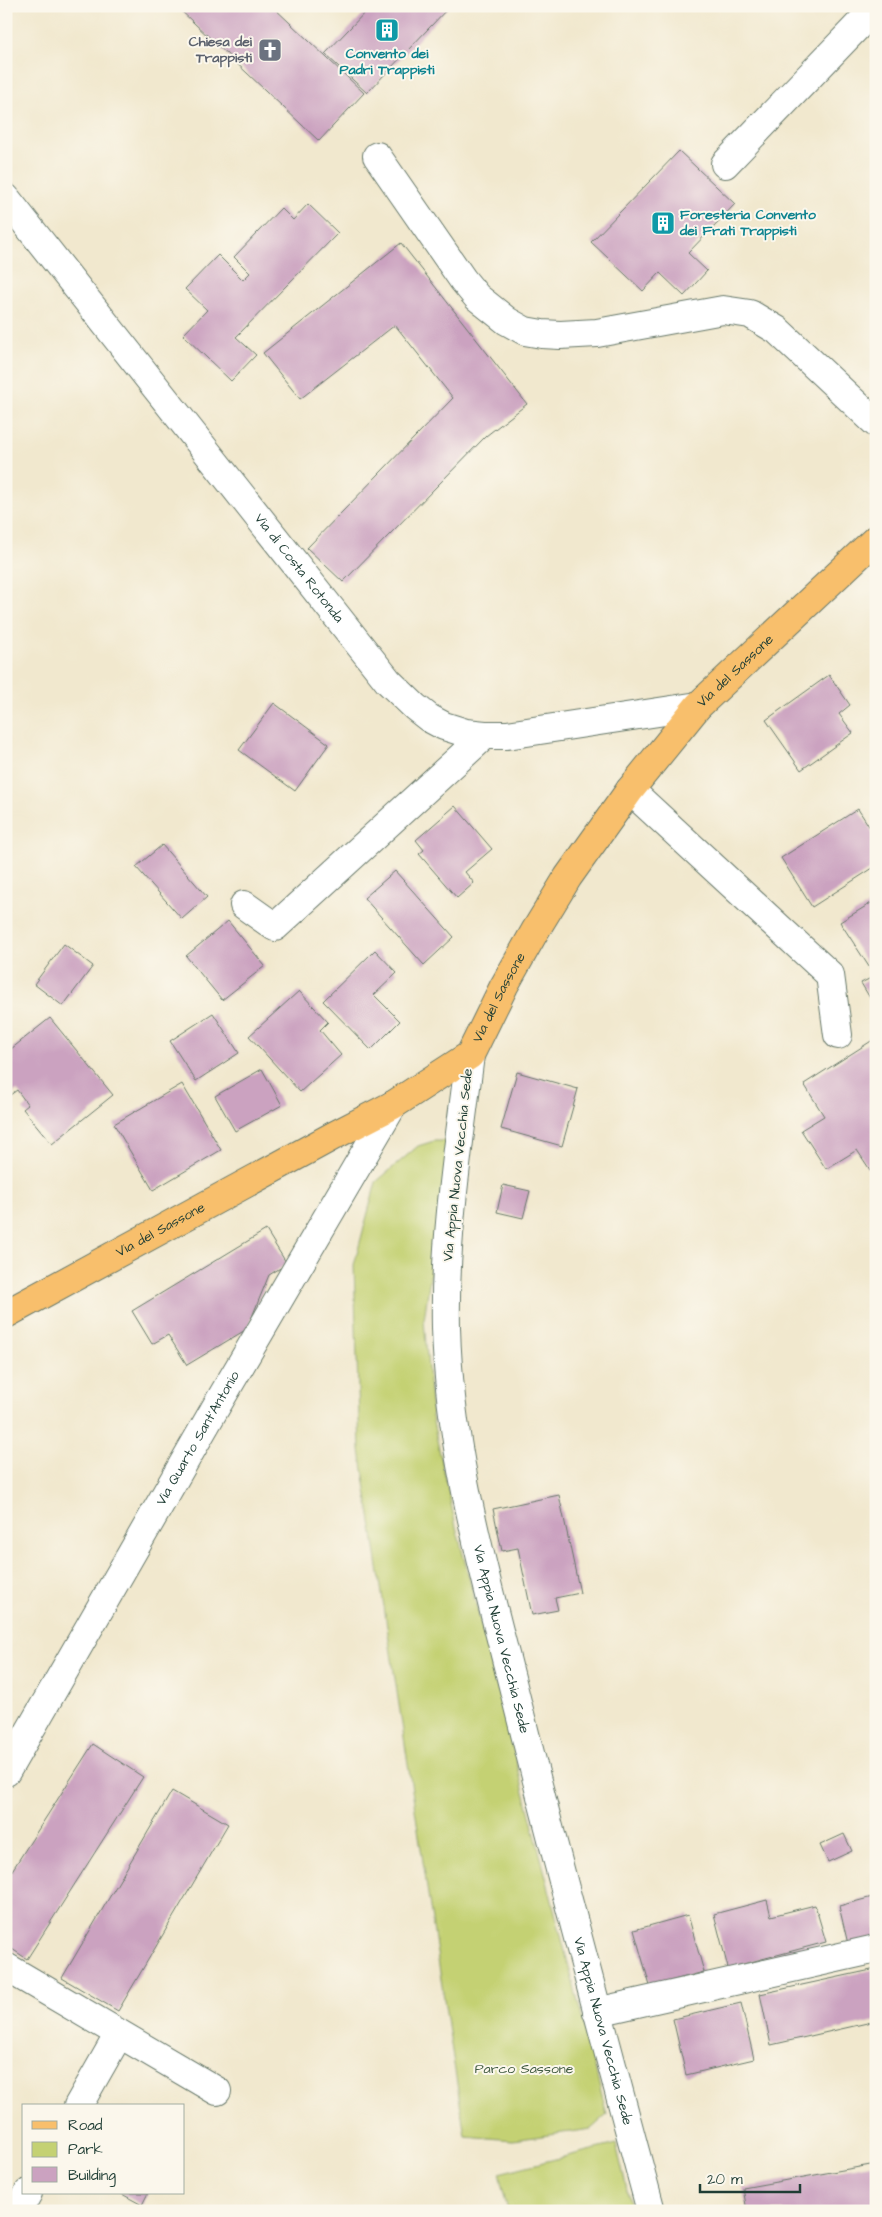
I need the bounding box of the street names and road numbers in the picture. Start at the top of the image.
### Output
street label: Via di Costa Rotonda [249,509,348,627]
street label: Via del Sassone [692,630,778,712]
street label: Via del Sassone [468,949,531,1046]
street label: Via Appia Nuova Vecchia Sede [438,1067,478,1262]
street label: Via del Sassone [112,1197,209,1262]
street label: Via Quarto Sant'Antonio [151,1367,245,1509]
street label: Via Appia Nuova Vecchia Sede [468,1543,535,1736]
street label: Via Appia Nuova Vecchia Sede [568,1935,638,2128]

